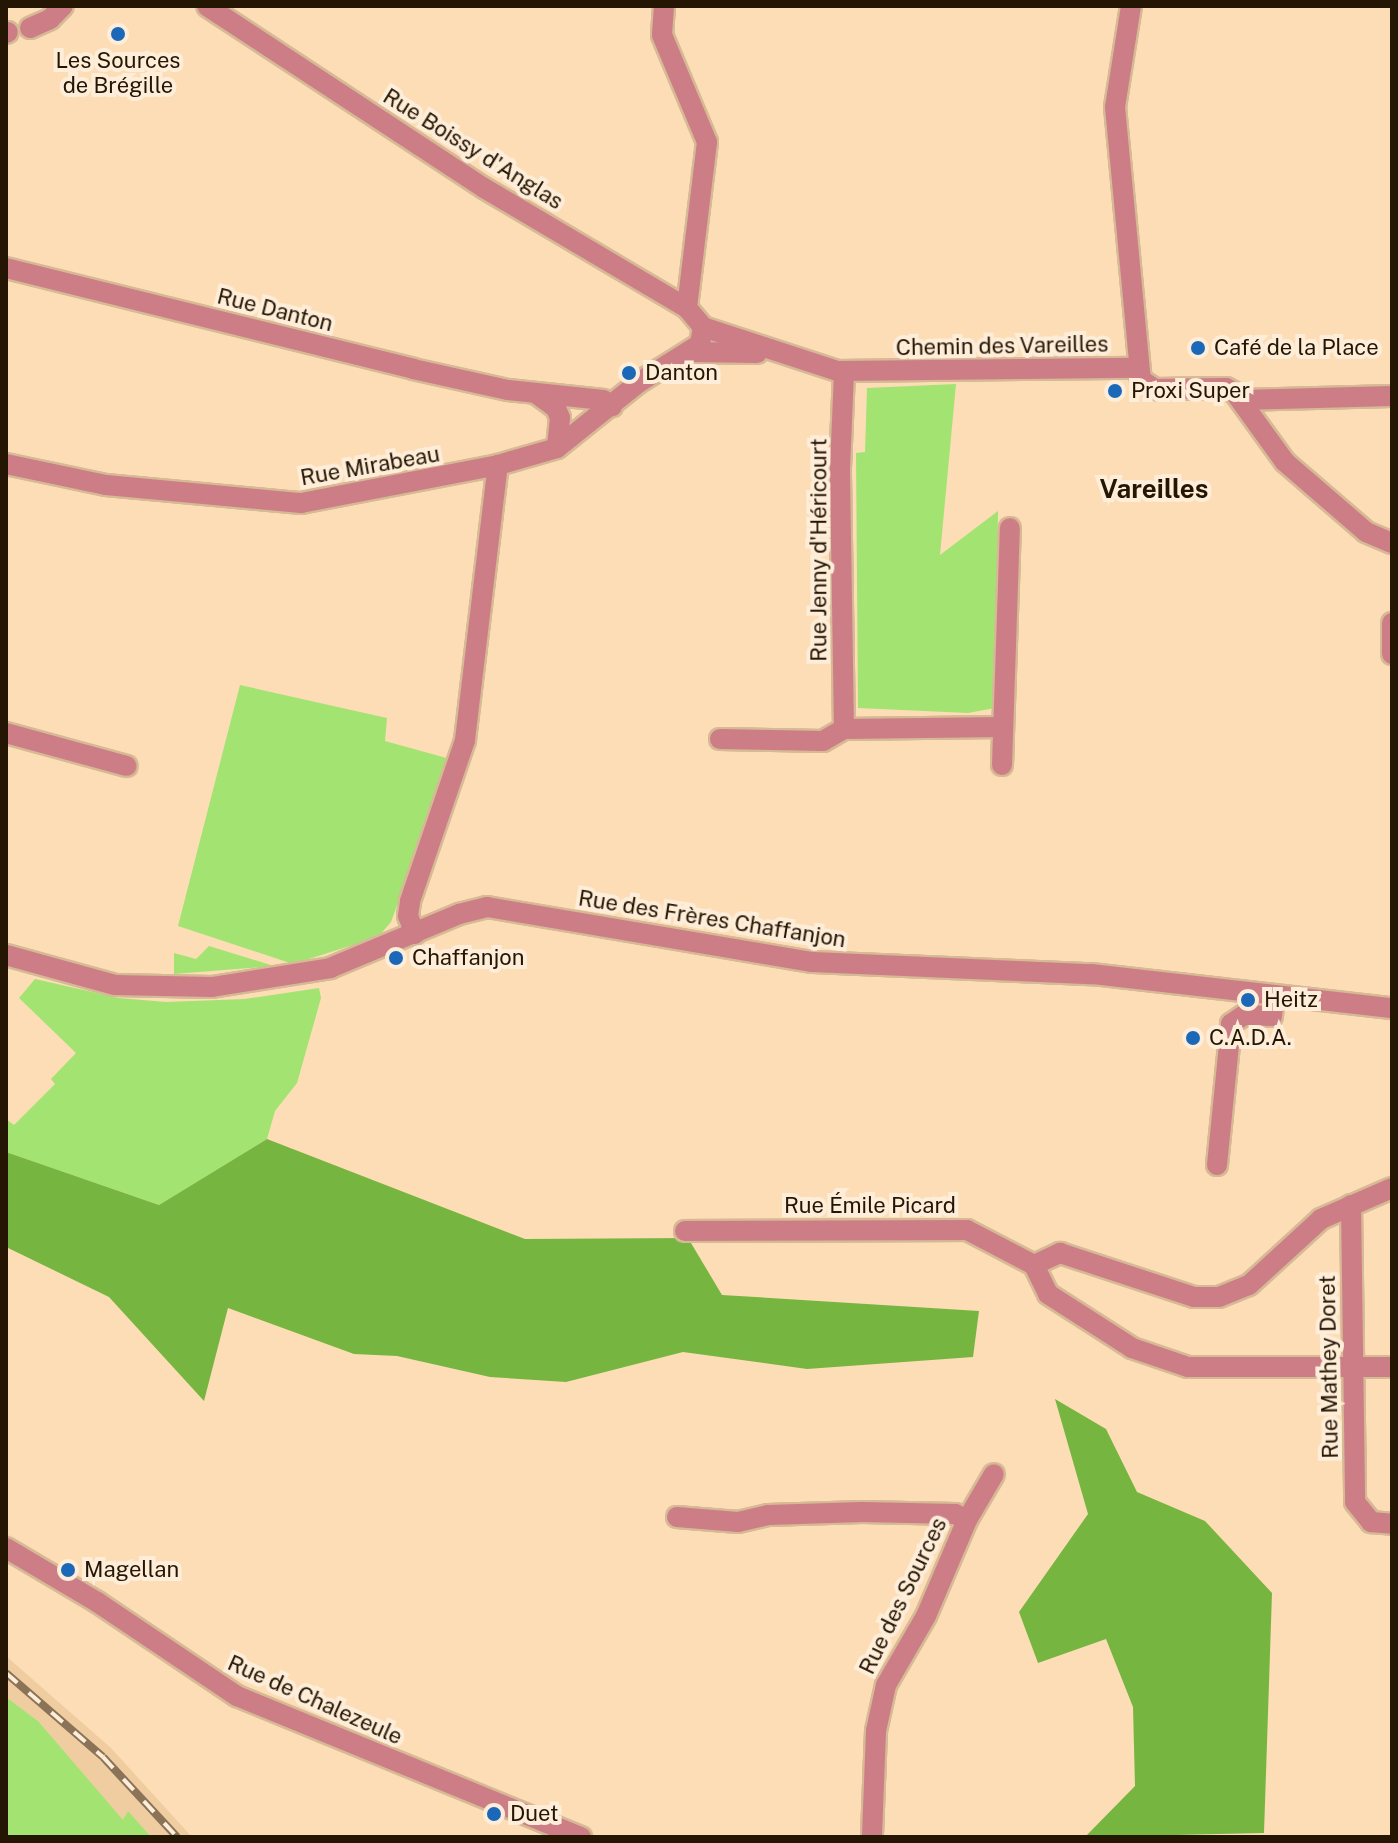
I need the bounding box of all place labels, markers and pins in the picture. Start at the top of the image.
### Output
marker: Les Sources de Brégille [109,25,127,43]
place label: Les Sources de Brégille [55,47,181,98]
place label: Café de la Place [1214,335,1379,361]
marker: Café de la Place [1189,339,1207,357]
place label: Danton [645,360,718,386]
marker: Danton [620,364,638,382]
place label: Proxi Super [1131,378,1250,404]
marker: Proxi Super [1106,382,1124,400]
place label: Chaffanjon [412,945,524,971]
marker: Chaffanjon [387,949,405,967]
place label: Heitz [1264,987,1318,1013]
marker: Heitz [1239,991,1257,1009]
place label: C.A.D.A. [1209,1025,1292,1051]
marker: C.A.D.A. [1184,1029,1202,1047]
place label: Magellan [84,1557,179,1583]
marker: Magellan [59,1561,77,1579]
place label: Duet [510,1801,559,1827]
marker: Duet [485,1805,503,1823]

